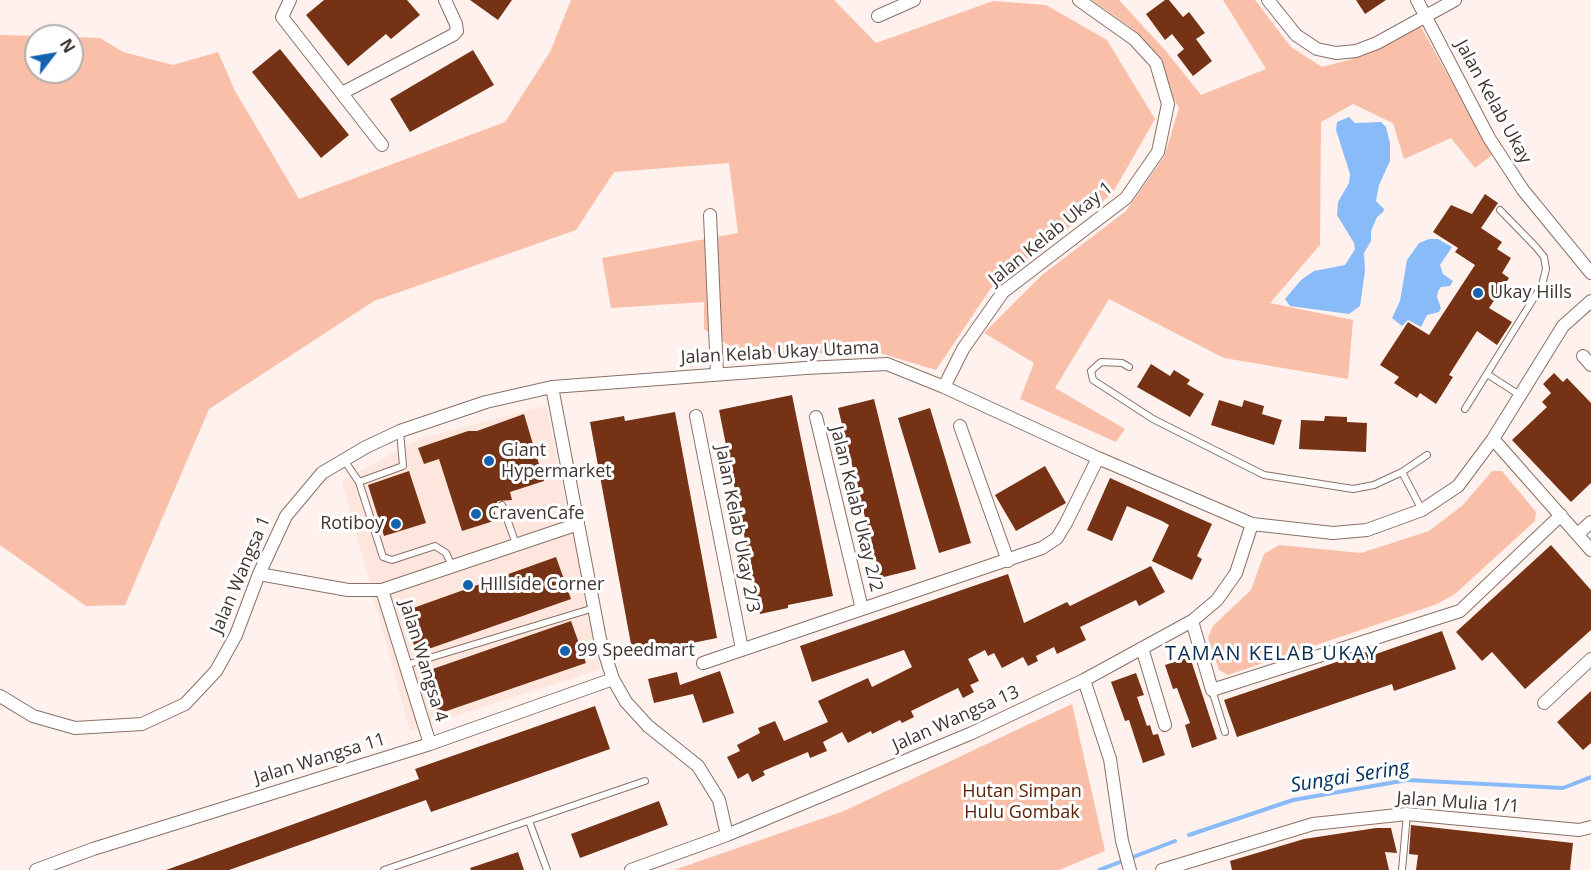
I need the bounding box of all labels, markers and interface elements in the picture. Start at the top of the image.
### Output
north arrow [24,24,84,84]
text: N [55,35,80,57]
street label: Jalan Kelab Ukay [1450,36,1536,168]
street label: Jalan Kelab Ukay 1 [985,177,1117,291]
place label: Ukay Hills [1490,282,1572,304]
marker: Ukay Hills [1471,286,1485,300]
street label: Jalan Kelab Ukay Utama [680,337,880,369]
street label: Jalan Kelab Ukay 2/2 [825,424,887,594]
place label: Giant Hypermarket [501,440,612,482]
street label: Jalan Kelab Ukay 2/3 [710,444,764,614]
marker: Giant Hypermarket [482,454,496,468]
place label: CravenCafe [488,503,584,525]
marker: CravenCafe [469,507,483,521]
street label: Jalan Wangsa 1 [206,513,276,637]
place label: Rotiboy [320,513,384,535]
marker: Rotiboy [389,517,403,531]
place label: HIllside Corner [480,574,604,596]
marker: HIllside Corner [461,578,475,592]
street label: Jalan Wangsa 4 [394,598,452,724]
place label: 99 Speedmart [577,640,695,662]
district label: TAMAN KELAB UKAY [1165,642,1379,666]
marker: 99 Speedmart [558,644,572,658]
street label: Jalan Wangsa 13 [889,681,1023,757]
street label: Jalan Wangsa 11 [252,729,388,789]
water label: Sungai Sering [1289,756,1411,798]
park label: Hutan Simpan Hulu Gombak [962,781,1082,824]
street label: Jalan Mulia 1/1 [1396,788,1520,818]

